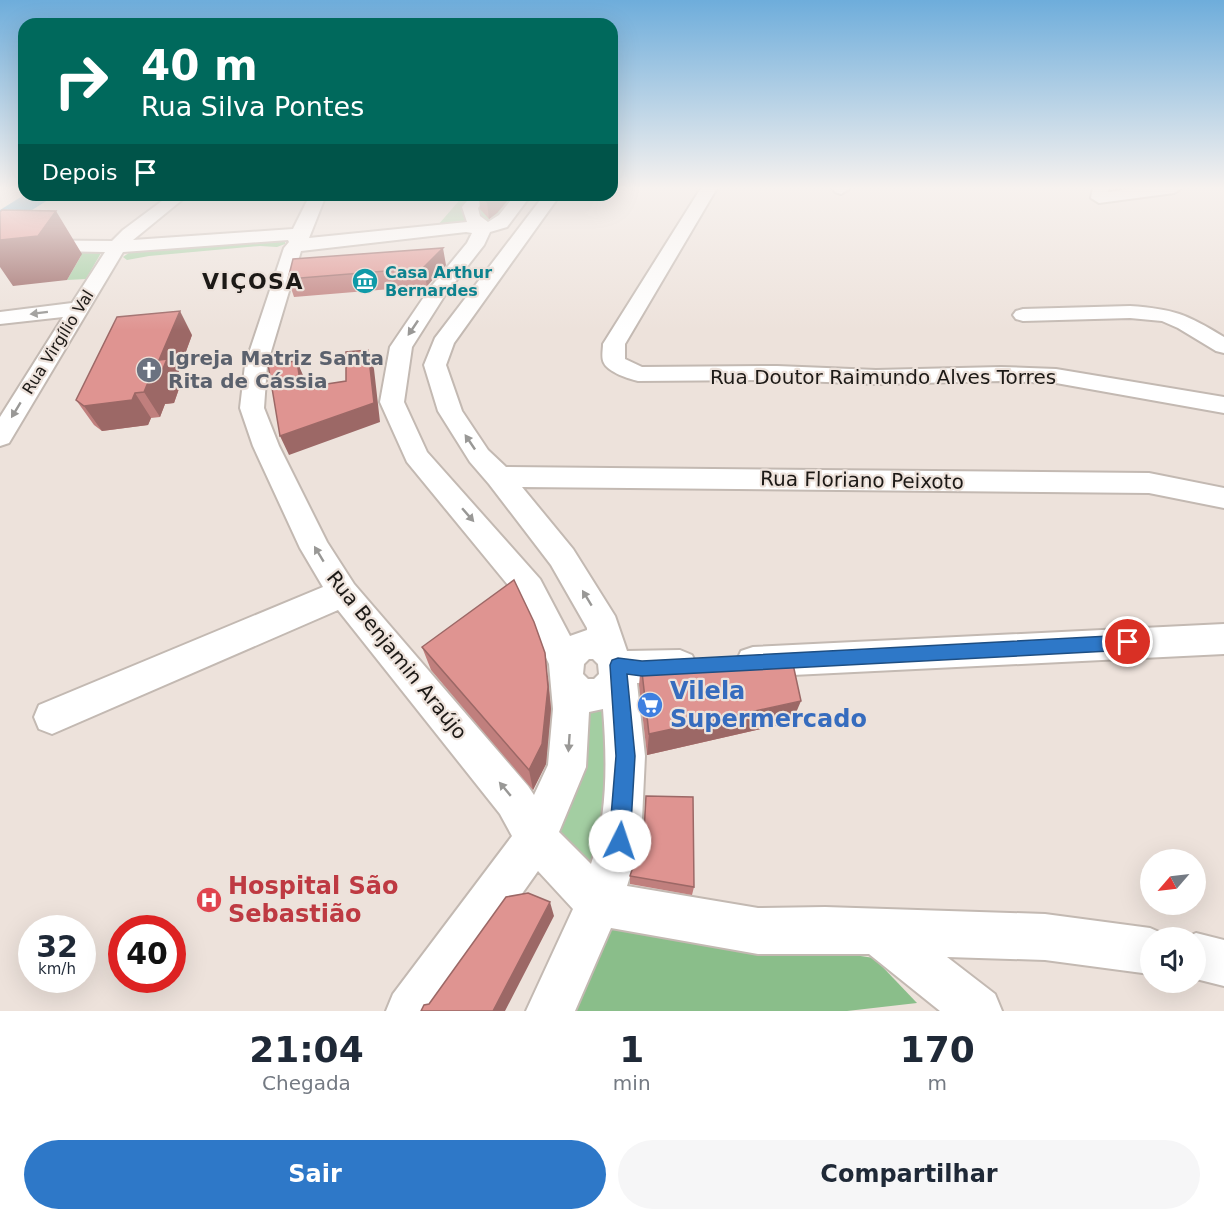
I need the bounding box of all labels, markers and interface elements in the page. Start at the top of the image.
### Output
text: 40 m [141,41,258,90]
icon: right [42,42,120,120]
text: Rua Silva Pontes [141,91,364,122]
icon: arrive [129,156,162,189]
text: Depois [42,160,117,185]
place label: Casa Arthur Bernardes [385,263,492,300]
museum icon: Casa Arthur Bernardes [350,266,380,296]
district label: VIÇOSA [202,269,304,294]
street label: Rua Virgílio Val [18,286,98,398]
one-way arrow [30,308,49,318]
one-way arrow [408,320,419,336]
place label: Igreja Matriz Santa Rita de Cássia [168,346,384,393]
church icon: Igreja Matriz Santa Rita de Cássia [134,355,164,385]
street label: Rua Doutor Raimundo Alves Torres [710,365,1056,389]
one-way arrow [11,402,21,419]
one-way arrow [465,434,476,450]
street label: Rua Floriano Peixoto [760,466,964,494]
one-way arrow [461,507,474,522]
one-way arrow [313,546,324,562]
street label: Rua Benjamin Araújo [322,566,472,744]
one-way arrow [581,590,592,606]
pin [1102,616,1153,667]
icon: arrive [1111,625,1144,658]
place label: Vilela Supermercado [670,677,867,733]
supermarket icon: Vilela Supermercado [635,690,665,720]
one-way arrow [564,734,573,753]
one-way arrow [499,781,512,797]
position arrow [588,809,652,873]
north arrow [1140,849,1206,915]
map controls [1140,849,1206,993]
place label: Hospital São Sebastião [228,872,398,928]
hospital icon: Hospital São Sebastião [194,885,224,915]
speed limit sign: 40 [108,915,186,993]
button: sound [1140,927,1206,993]
text: 32 [36,929,78,964]
text: km/h [38,960,76,978]
text: 21:04 [249,1029,364,1070]
text: 1 [619,1029,644,1070]
text: 170 [900,1029,975,1070]
text: Chegada [262,1071,351,1095]
text: min [613,1071,651,1095]
text: m [928,1071,947,1095]
button: Sair [24,1140,606,1209]
button: Compartilhar [618,1140,1200,1209]

